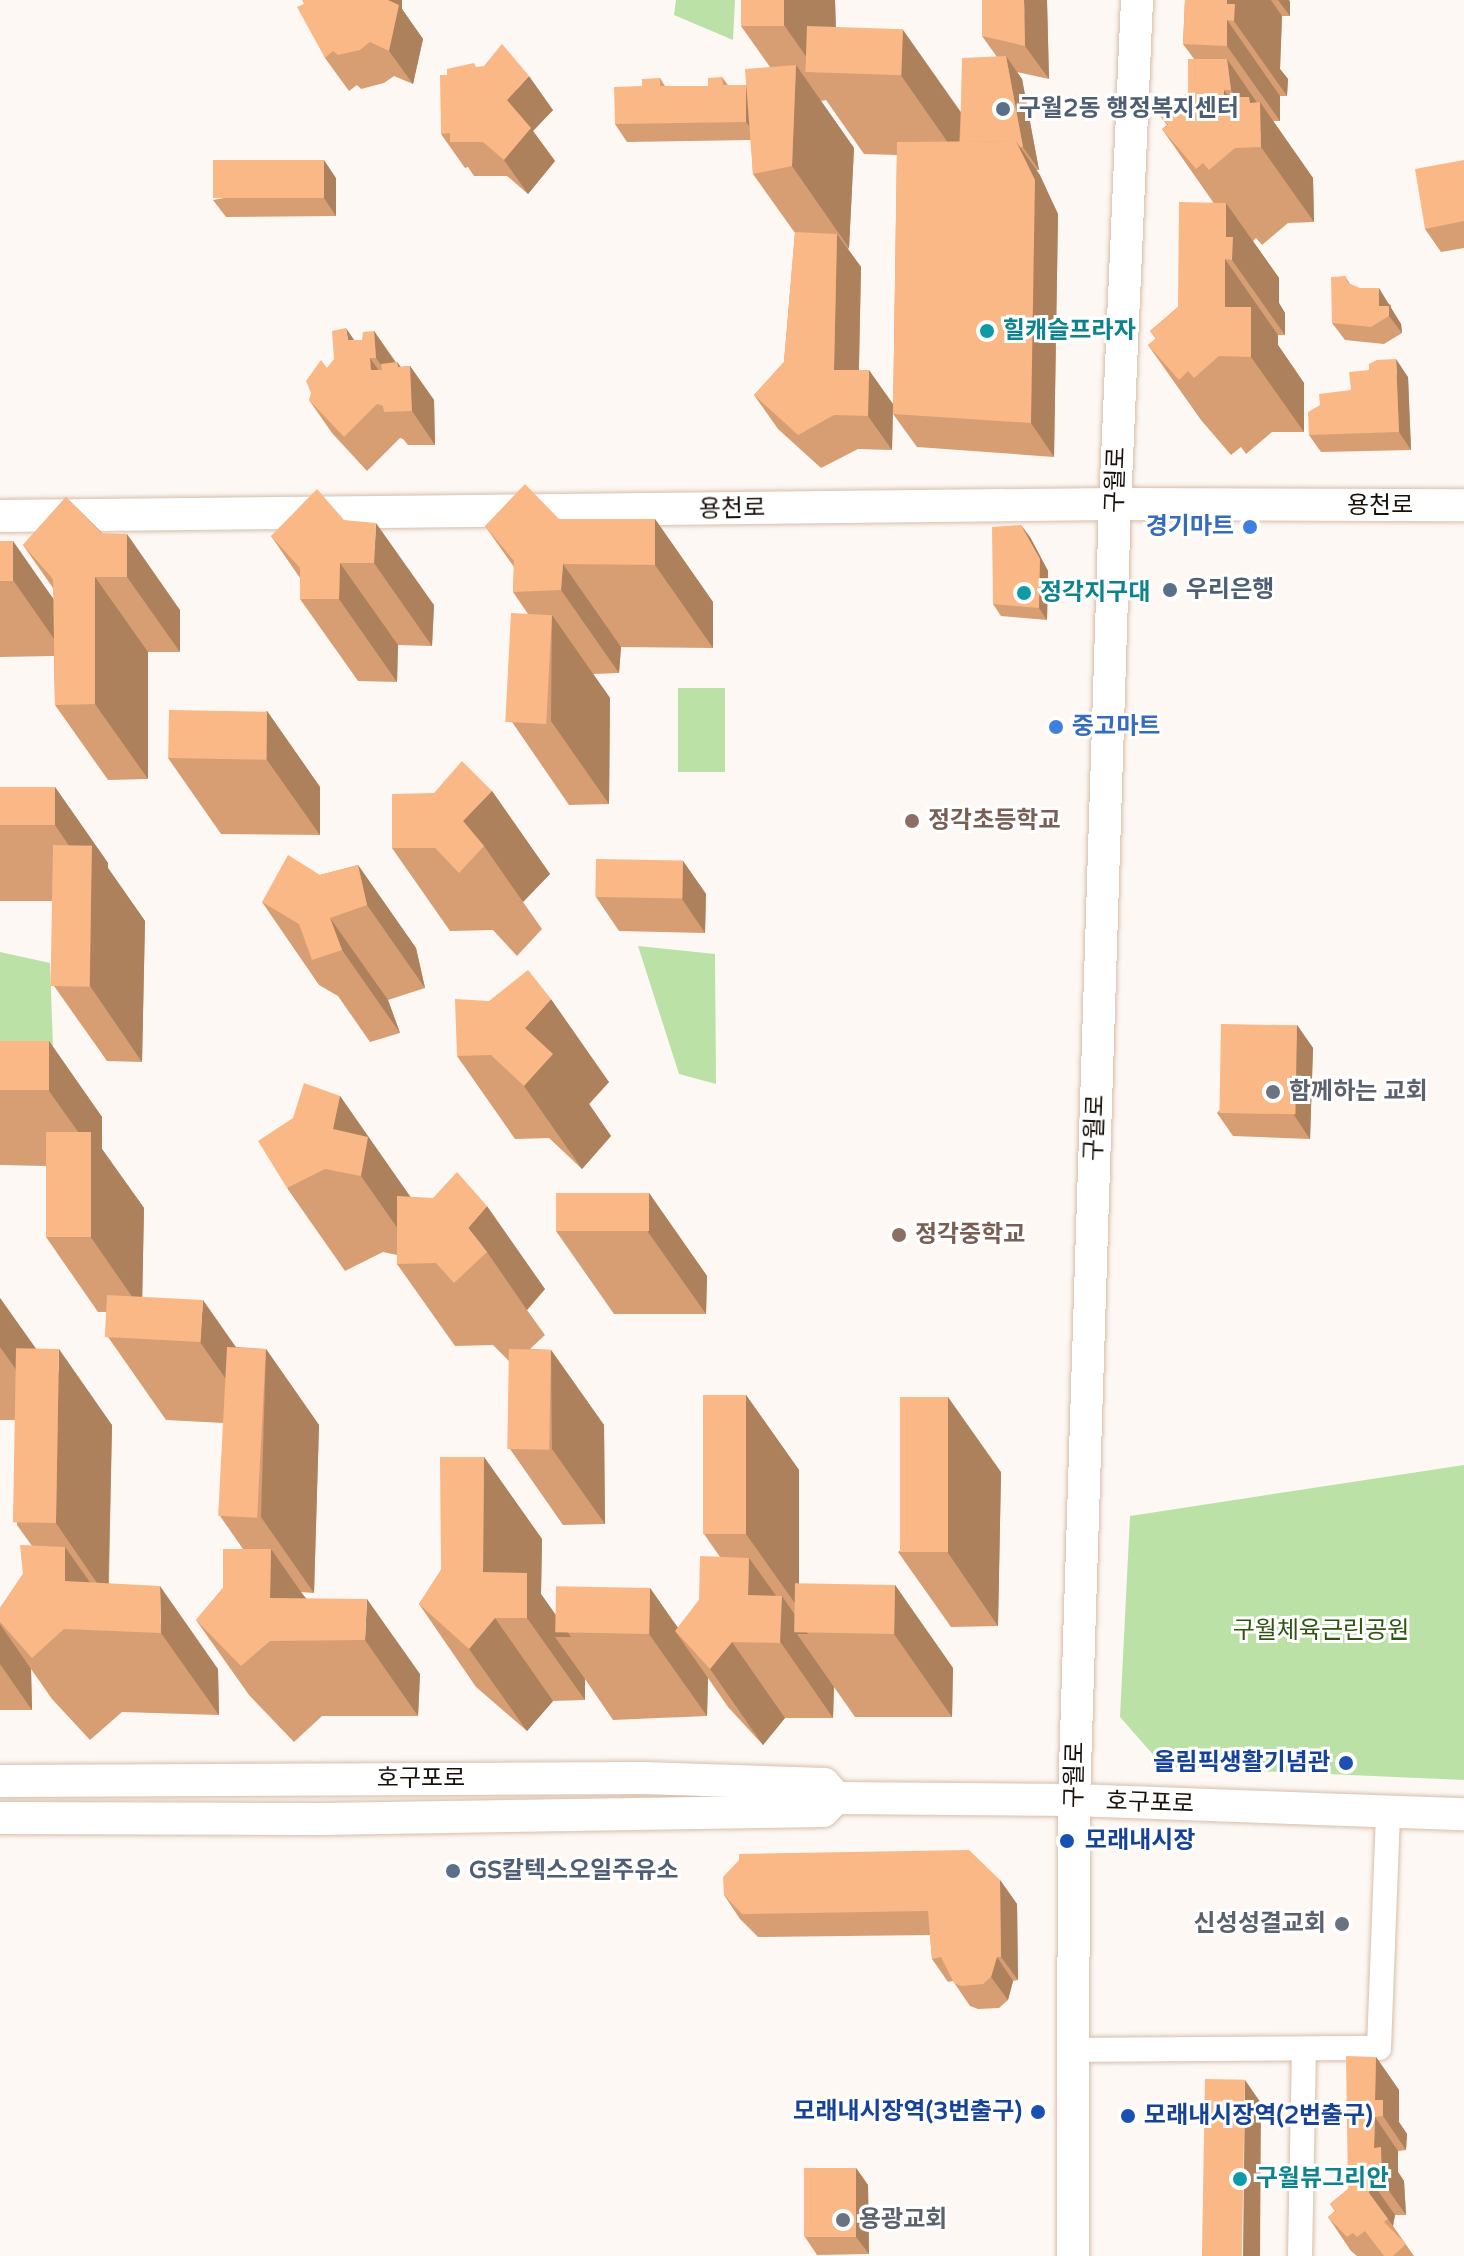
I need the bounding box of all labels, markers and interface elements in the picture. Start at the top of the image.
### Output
place label: 구월2동 행정복지센터 [1019,95,1239,123]
marker: 구월2동 행정복지센터 [994,100,1012,118]
place label: 힐캐슬프라자 [1003,317,1135,345]
marker: 힐캐슬프라자 [978,322,996,340]
street label: 구월로 [1100,446,1132,514]
street label: 용천로 [1347,492,1413,520]
street label: 용천로 [699,494,765,524]
place label: 경기마트 [1146,513,1234,541]
marker: 경기마트 [1241,518,1259,536]
place label: 우리은행 [1186,576,1274,604]
place label: 정각지구대 [1040,579,1150,607]
marker: 우리은행 [1161,581,1179,599]
marker: 정각지구대 [1015,584,1033,602]
place label: 중고마트 [1072,713,1160,741]
marker: 중고마트 [1047,718,1065,736]
place label: 정각초등학교 [928,807,1060,835]
marker: 정각초등학교 [903,812,921,830]
place label: 함께하는 교회 [1289,1078,1428,1106]
marker: 함께하는 교회 [1264,1083,1282,1101]
street label: 구월로 [1079,1094,1111,1162]
place label: 정각중학교 [915,1221,1025,1249]
marker: 정각중학교 [890,1226,908,1244]
park label: 구월체육근린공원 [1233,1617,1409,1645]
street label: 구월로 [1060,1742,1090,1808]
place label: 올림픽생활기념관 [1153,1749,1330,1777]
marker: 올림픽생활기념관 [1337,1754,1355,1772]
street label: 호구포로 [377,1765,465,1793]
street label: 호구포로 [1105,1787,1195,1819]
place label: 모래내시장 [1085,1827,1195,1855]
marker: 모래내시장 [1056,1830,1078,1852]
place label: GS칼텍스오일주유소 [469,1857,679,1885]
marker: GS칼텍스오일주유소 [444,1862,462,1880]
place label: 신성성결교회 [1194,1910,1326,1938]
marker: 신성성결교회 [1333,1915,1351,1933]
place label: 모래내시장역(3번출구) [793,2098,1022,2126]
place label: 모래내시장역(2번출구) [1144,2102,1373,2130]
marker: 모래내시장역(3번출구) [1029,2103,1047,2121]
marker: 모래내시장역(2번출구) [1119,2107,1137,2125]
place label: 구월뷰그리안 [1256,2165,1388,2193]
marker: 구월뷰그리안 [1231,2170,1249,2188]
place label: 용광교회 [859,2206,947,2234]
marker: 용광교회 [834,2211,852,2229]

